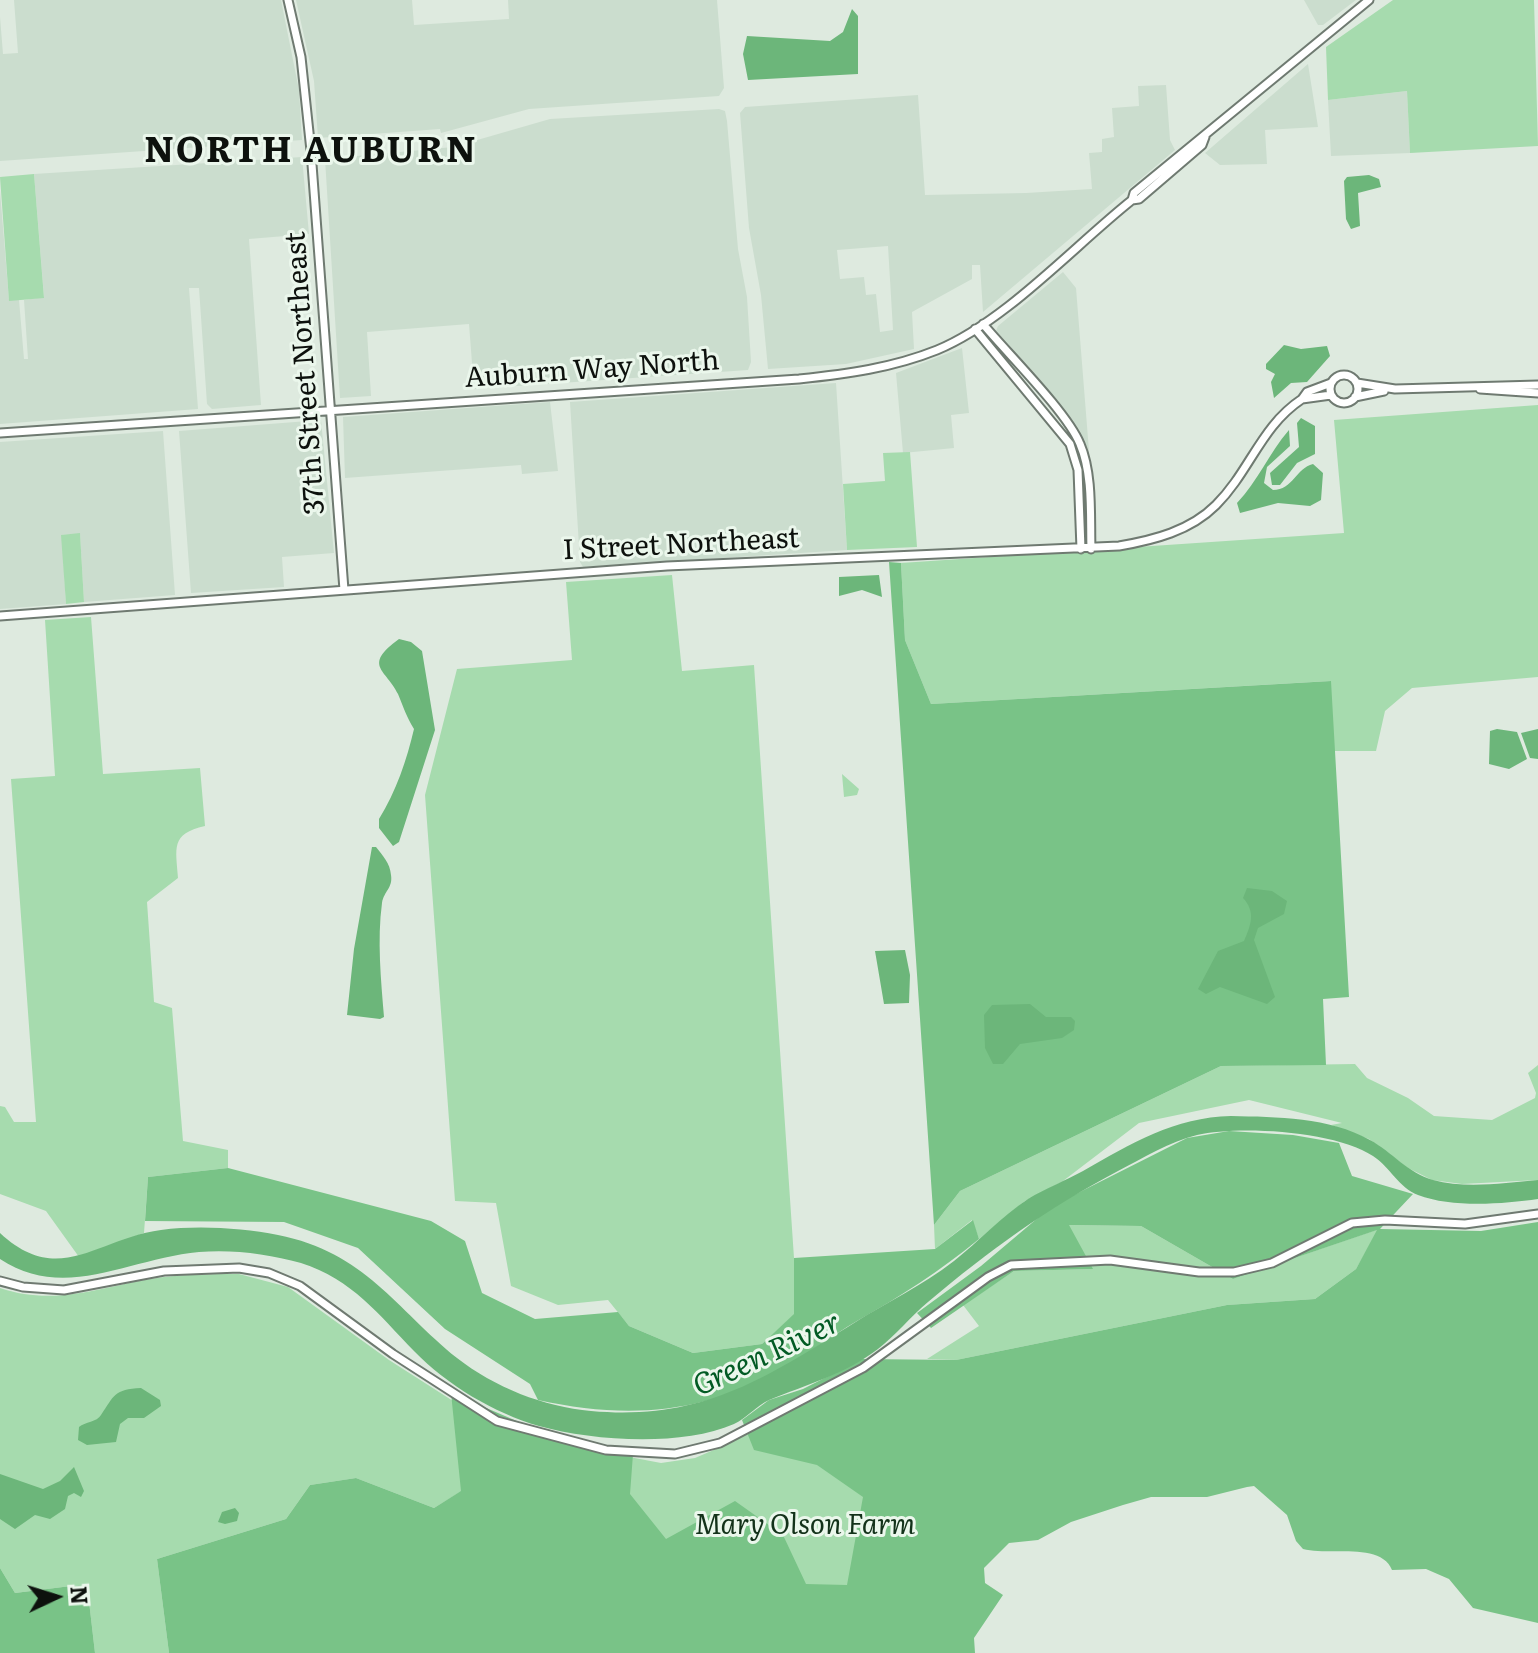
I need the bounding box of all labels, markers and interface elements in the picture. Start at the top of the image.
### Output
district label: NORTH AUBURN [144,129,478,173]
street label: 37th Street Northeast [279,230,333,516]
street label: Auburn Way North [464,344,720,396]
street label: I Street Northeast [562,522,800,568]
water label: Green River [688,1305,846,1405]
park label: Mary Olson Farm [695,1509,915,1543]
north arrow [16,1557,96,1637]
text: N [63,1585,98,1606]

